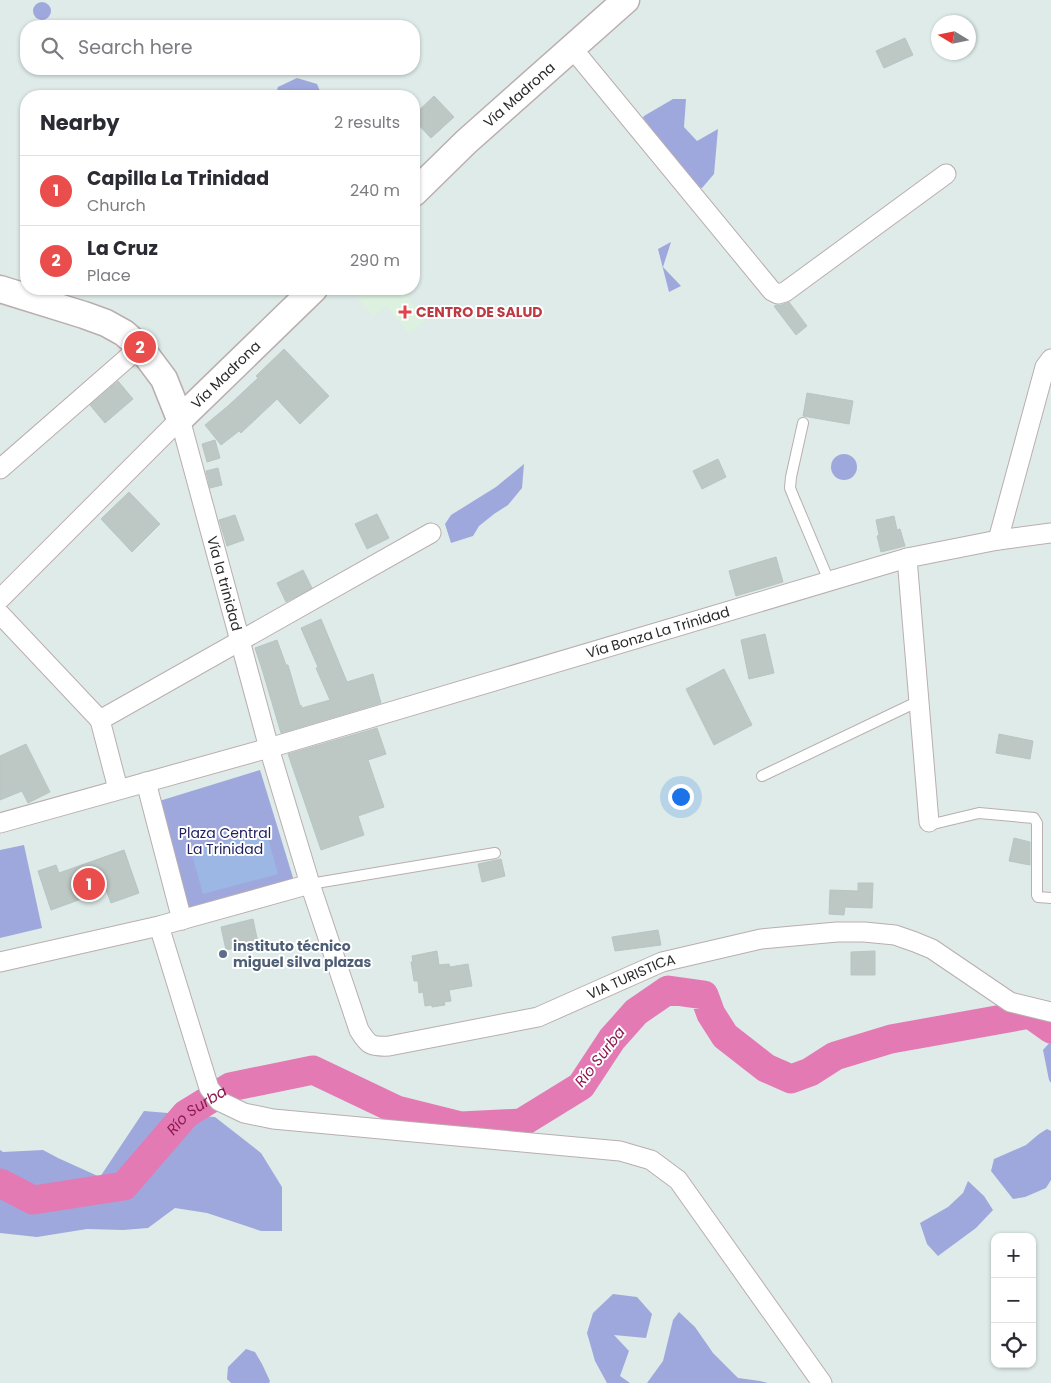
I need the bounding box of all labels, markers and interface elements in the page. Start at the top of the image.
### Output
north arrow [931,15,976,60]
search box [20,20,420,75]
icon: search [38,34,66,62]
text: Search here [78,34,192,61]
street label: Vía Madrona [479,57,559,132]
text: Nearby [40,108,120,137]
text: 2 results [334,111,400,134]
text: Capilla La Trinidad [87,165,269,192]
text: 1 [53,179,59,202]
text: 240 m [350,179,400,202]
text: Church [87,194,146,217]
text: La Cruz [87,235,158,262]
text: 2 [51,249,61,272]
text: 290 m [350,249,400,272]
text: Place [87,264,131,287]
place label: CENTRO DE SALUD [416,302,543,322]
marker: CENTRO DE SALUD [398,305,412,319]
pin: 2 [124,328,156,366]
street label: Vía Madrona [187,336,265,413]
street label: Vía la trinidad [202,534,247,633]
street label: Vía Bonza La Trinidad [584,601,732,663]
your location [668,784,694,810]
park label: Plaza Central La Trinidad [179,823,271,859]
pin: 1 [73,865,105,903]
place label: instituto técnico miguel silva plazas [233,936,372,972]
marker: instituto técnico miguel silva plazas [217,948,229,960]
street label: VIA TURISTICA [584,949,677,1004]
water label: Río Surba [569,1022,630,1091]
water label: Río Surba [161,1080,231,1139]
map controls [991,1233,1036,1368]
button: + [991,1233,1036,1278]
button: − [991,1278,1036,1323]
button: locate [991,1323,1036,1368]

